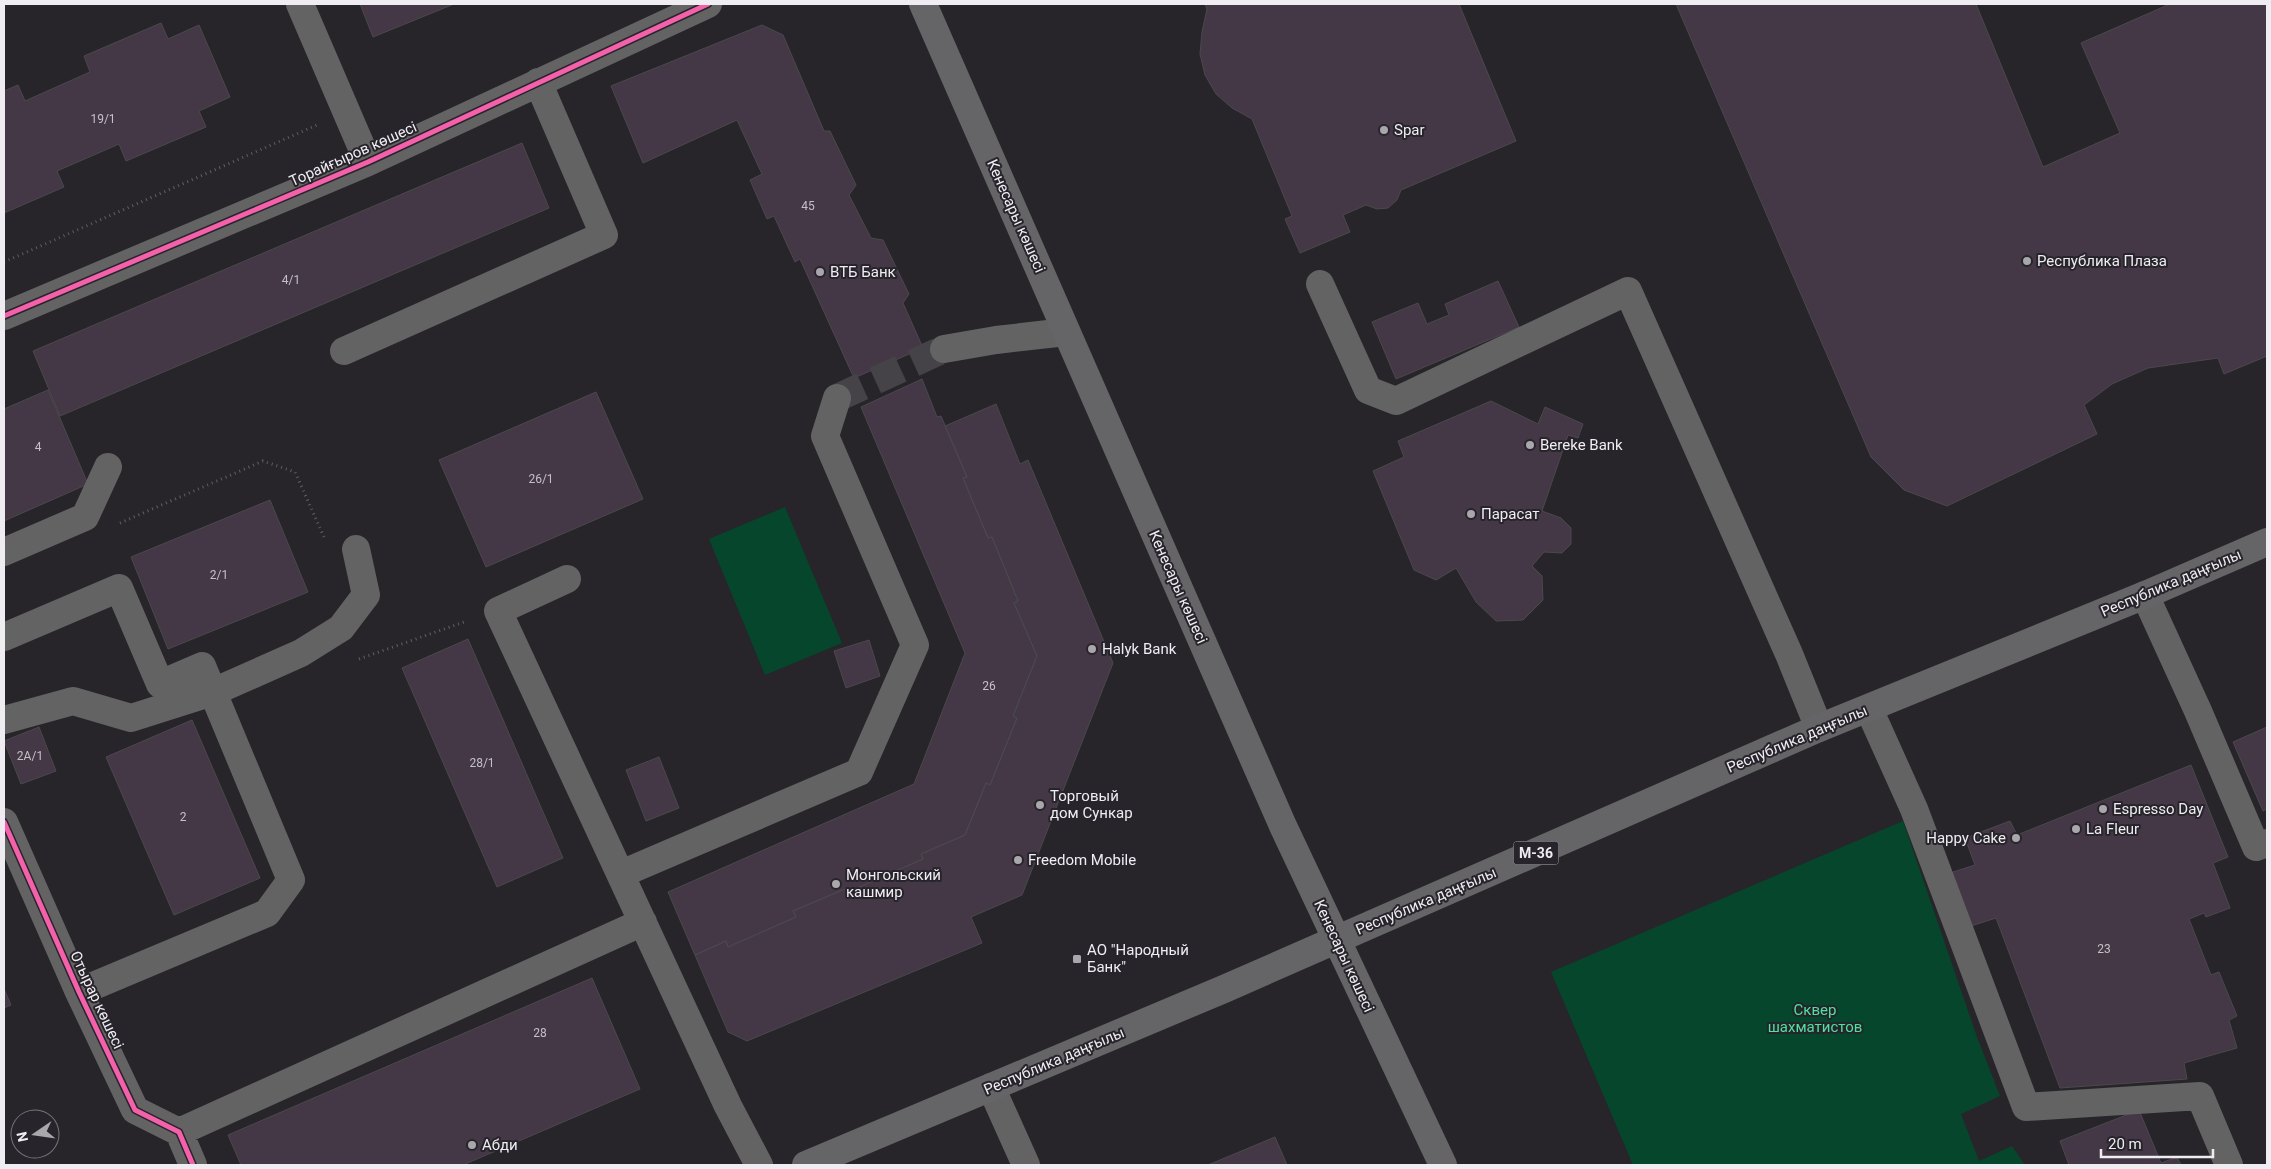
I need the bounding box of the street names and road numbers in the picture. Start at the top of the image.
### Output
street label: Торайғыров көшесі [287,118,419,190]
street label: Кенесары көшесі [983,157,1049,275]
street label: Кенесары көшесі [1145,528,1211,646]
street label: Республика даңғылы [2098,545,2244,621]
street label: Республика даңғылы [1724,701,1870,777]
road number: M-36 [1514,841,1558,864]
street label: Республика даңғылы [1353,863,1499,939]
street label: Кенесары көшесі [1310,897,1378,1015]
street label: Отырар көшесі [66,948,128,1052]
street label: Республика даңғылы [981,1023,1127,1099]

